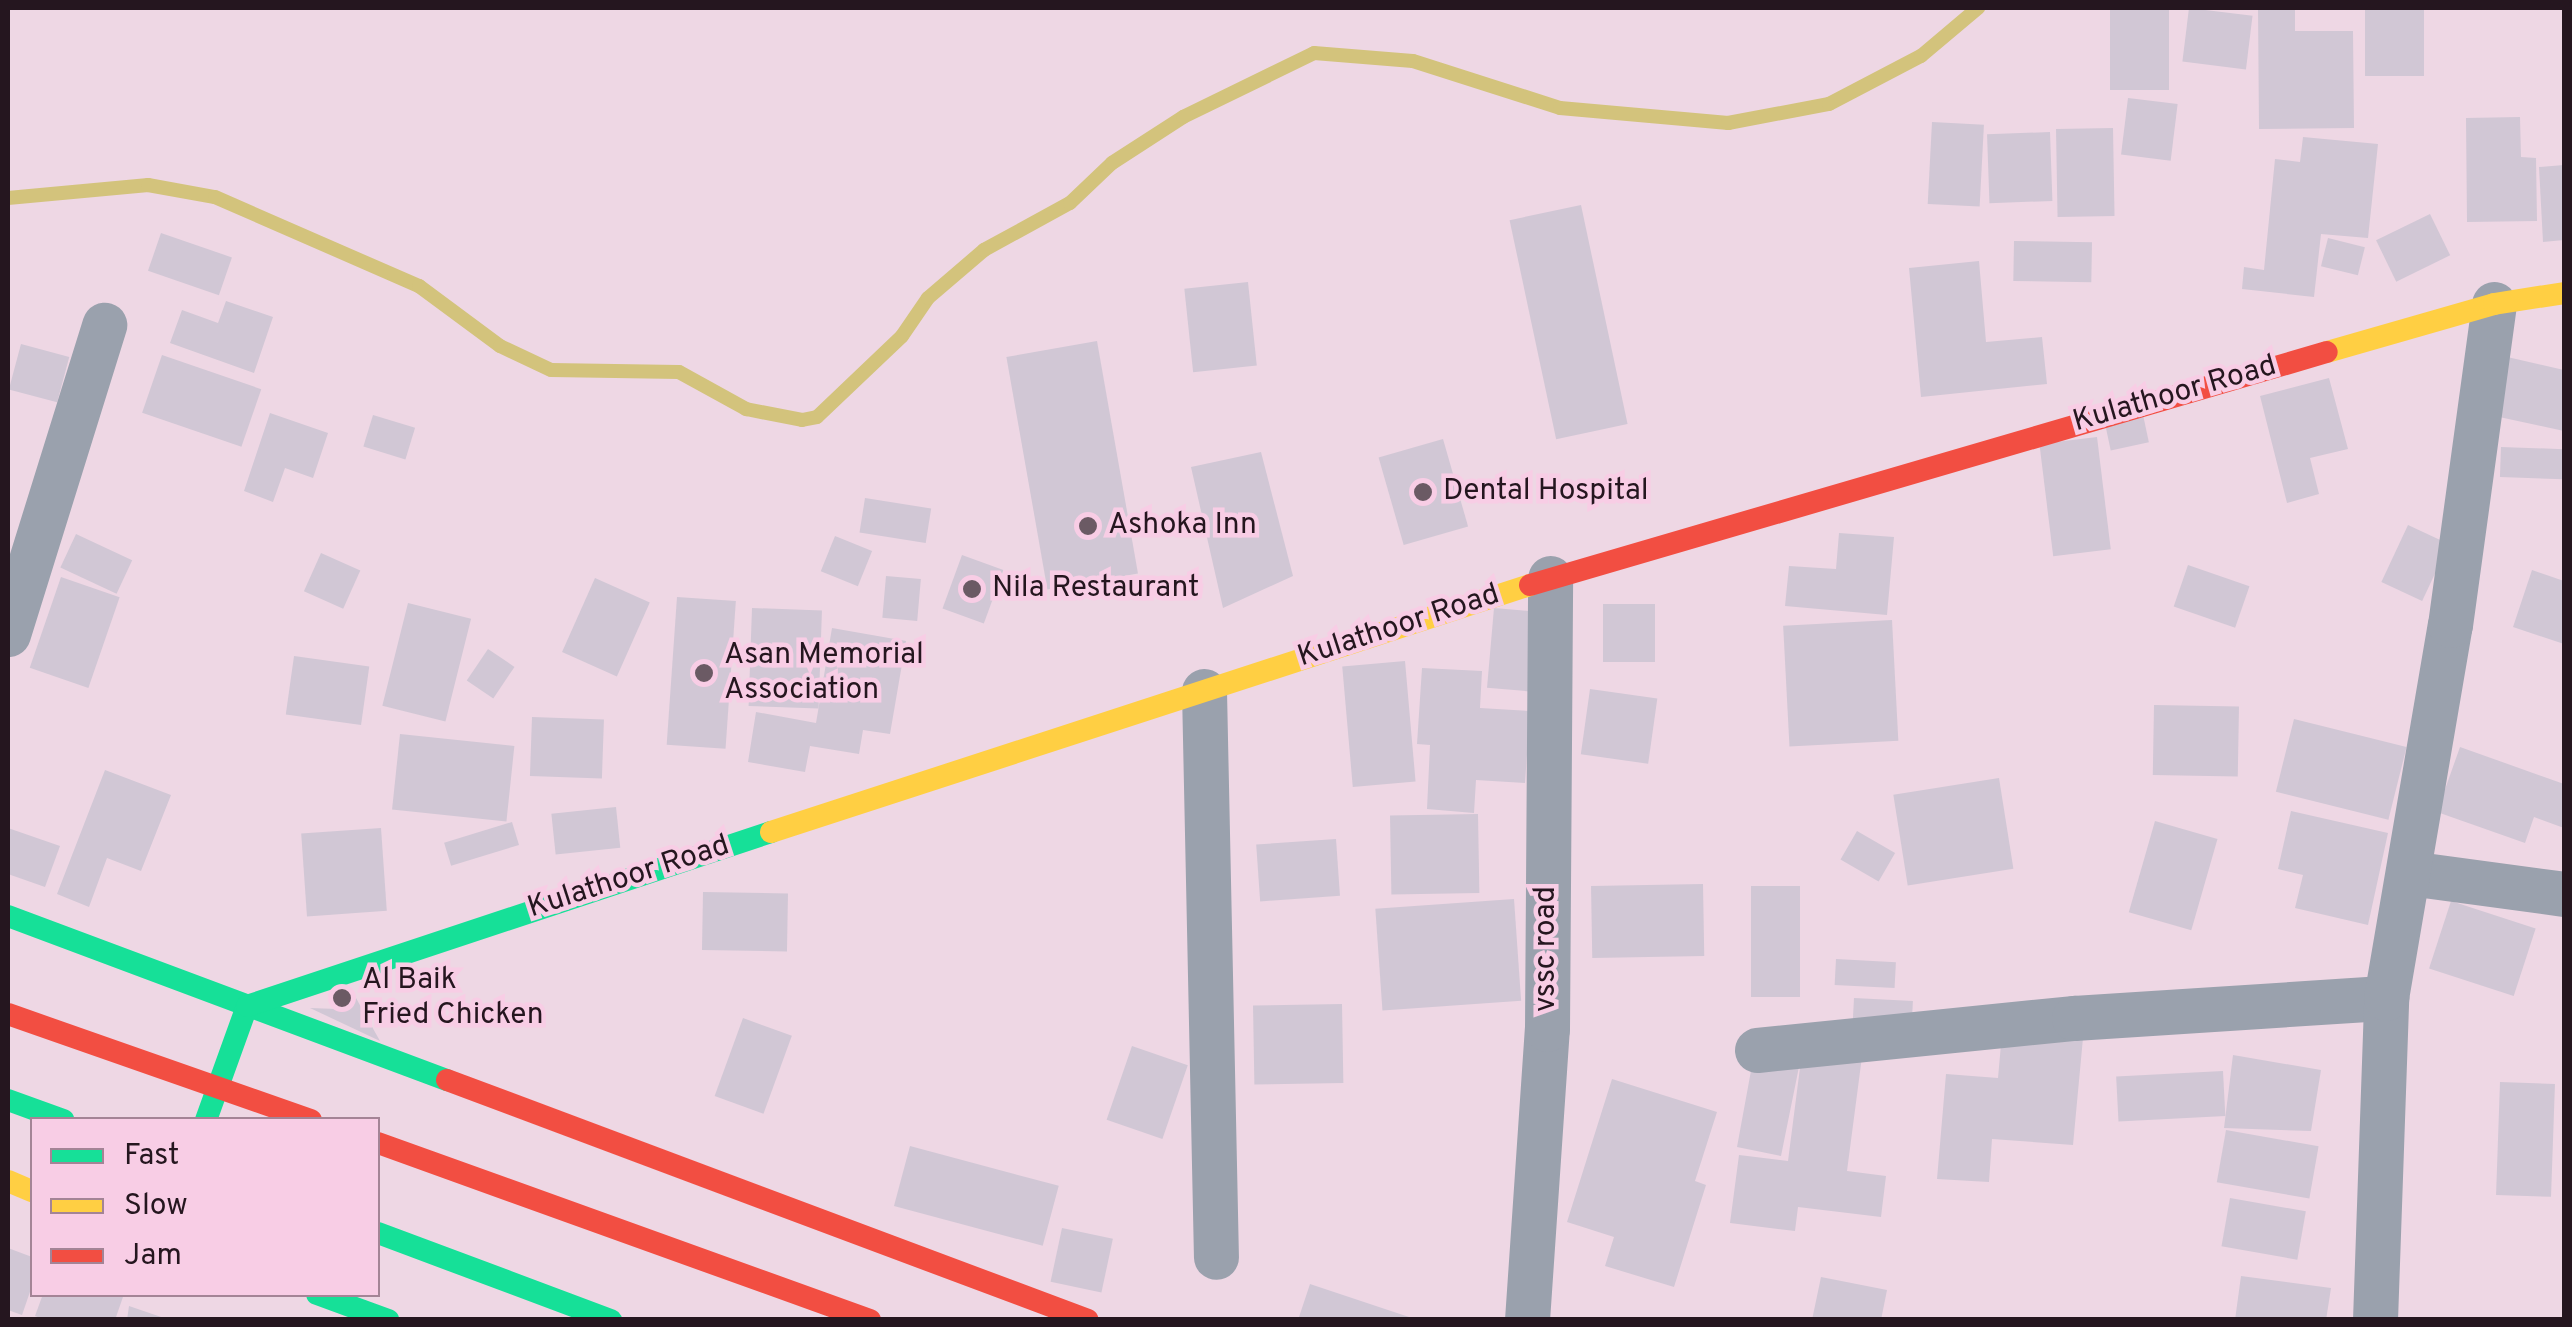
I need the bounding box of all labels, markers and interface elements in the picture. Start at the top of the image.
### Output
street label: Kulathoor Road [2069,349,2281,441]
place label: Dental Hospital [1443,474,1649,510]
marker: Dental Hospital [1412,481,1434,503]
place label: Ashoka Inn [1108,508,1257,544]
marker: Ashoka Inn [1077,515,1099,537]
place label: Nila Restaurant [992,571,1199,607]
street label: Kulathoor Road [1294,577,1504,677]
marker: Nila Restaurant [961,578,983,600]
place label: Asan Memorial Association [724,638,924,708]
marker: Asan Memorial Association [693,662,715,684]
street label: Kulathoor Road [524,828,734,928]
street label: vssc road [1529,886,1565,1012]
place label: Al Baik Fried Chicken [362,963,544,1034]
marker: Al Baik Fried Chicken [331,987,353,1009]
legend [30,1117,380,1297]
text: Fast [124,1138,179,1175]
text: Slow [124,1188,188,1225]
text: Jam [124,1238,182,1275]

